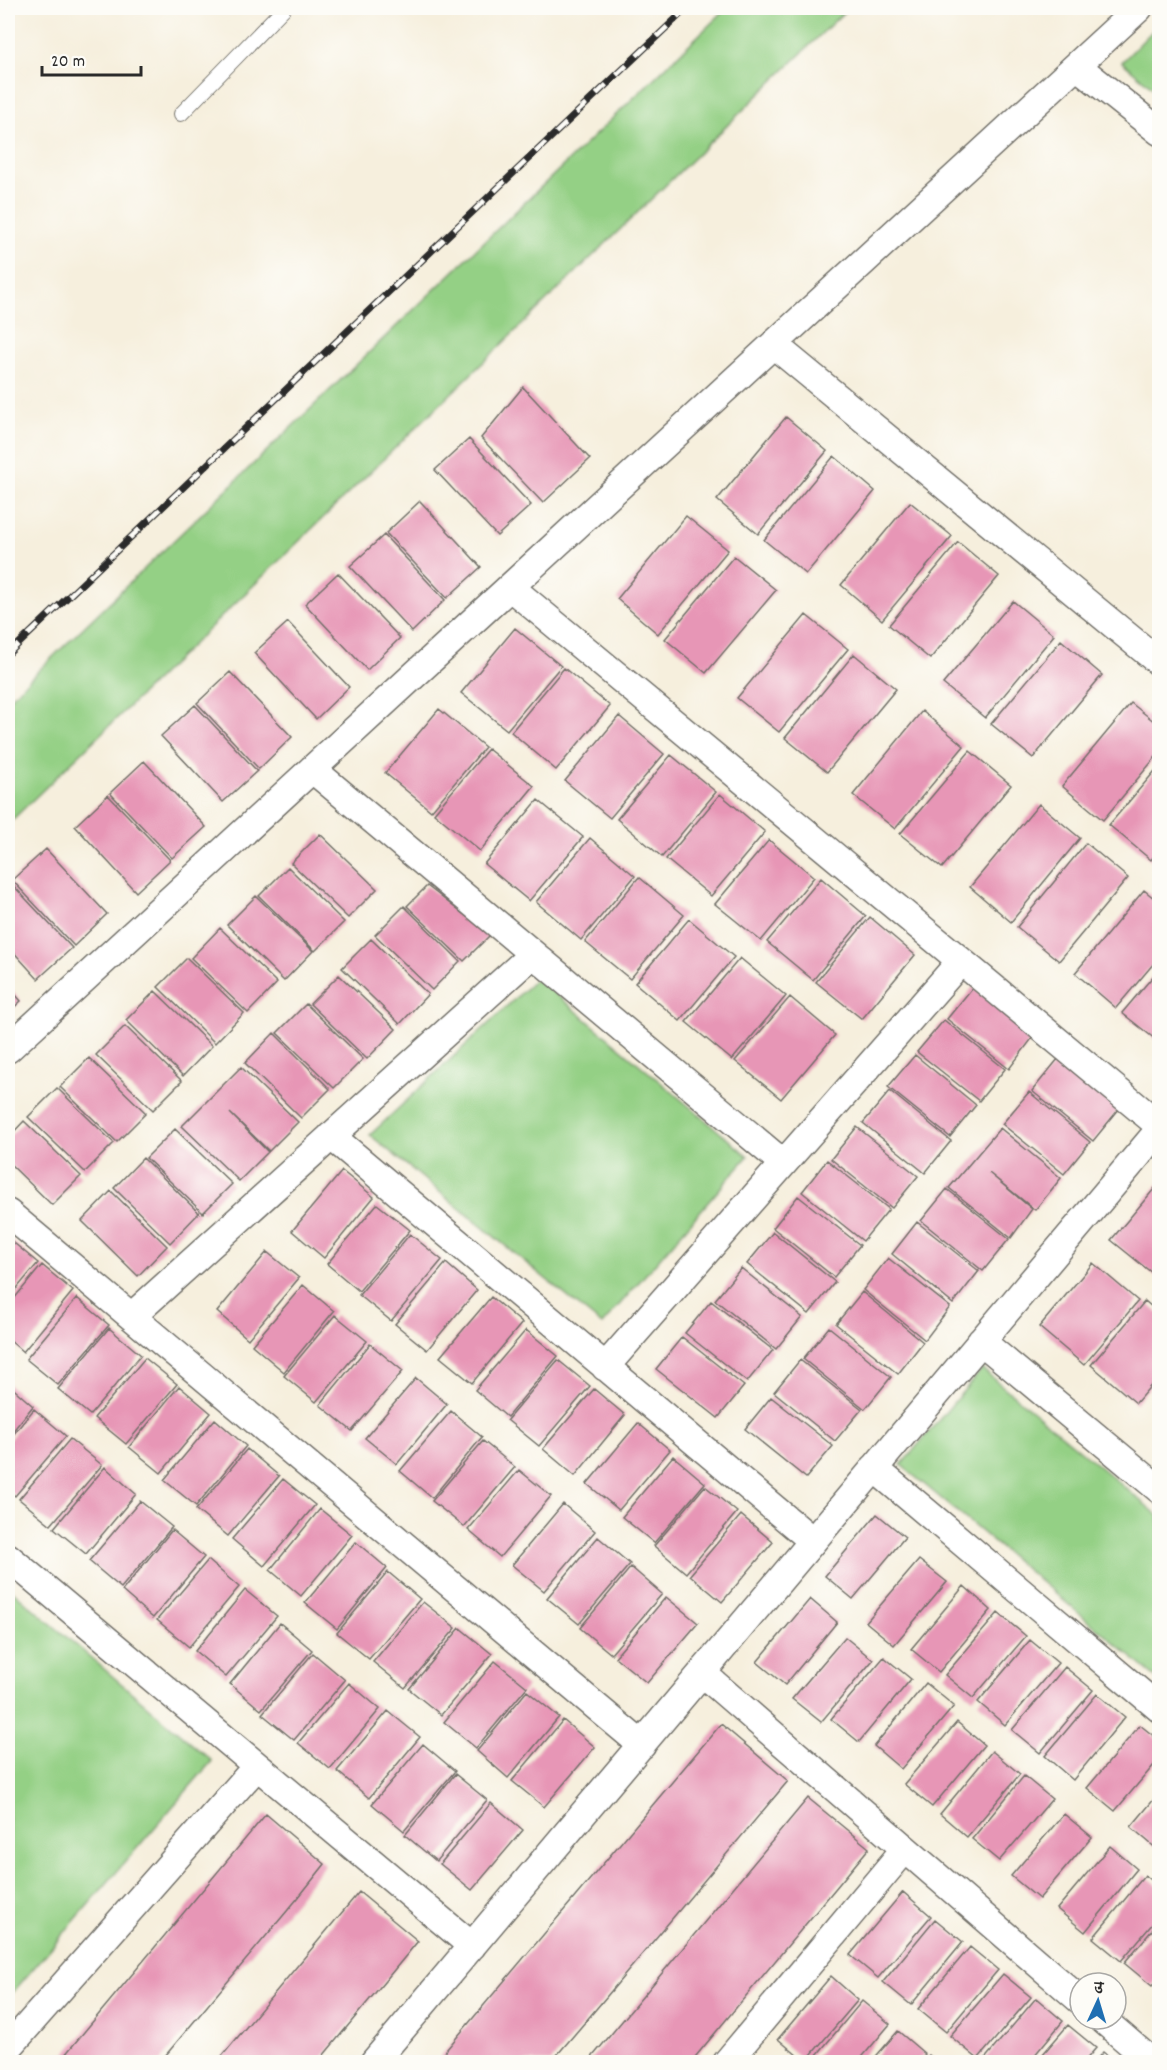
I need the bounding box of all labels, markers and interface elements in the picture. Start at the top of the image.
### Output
scale bar [42,39,141,77]
text: 20 m [51,50,85,75]
north arrow [1068,1971,1128,2031]
text: उ [1093,1977,1105,2000]

